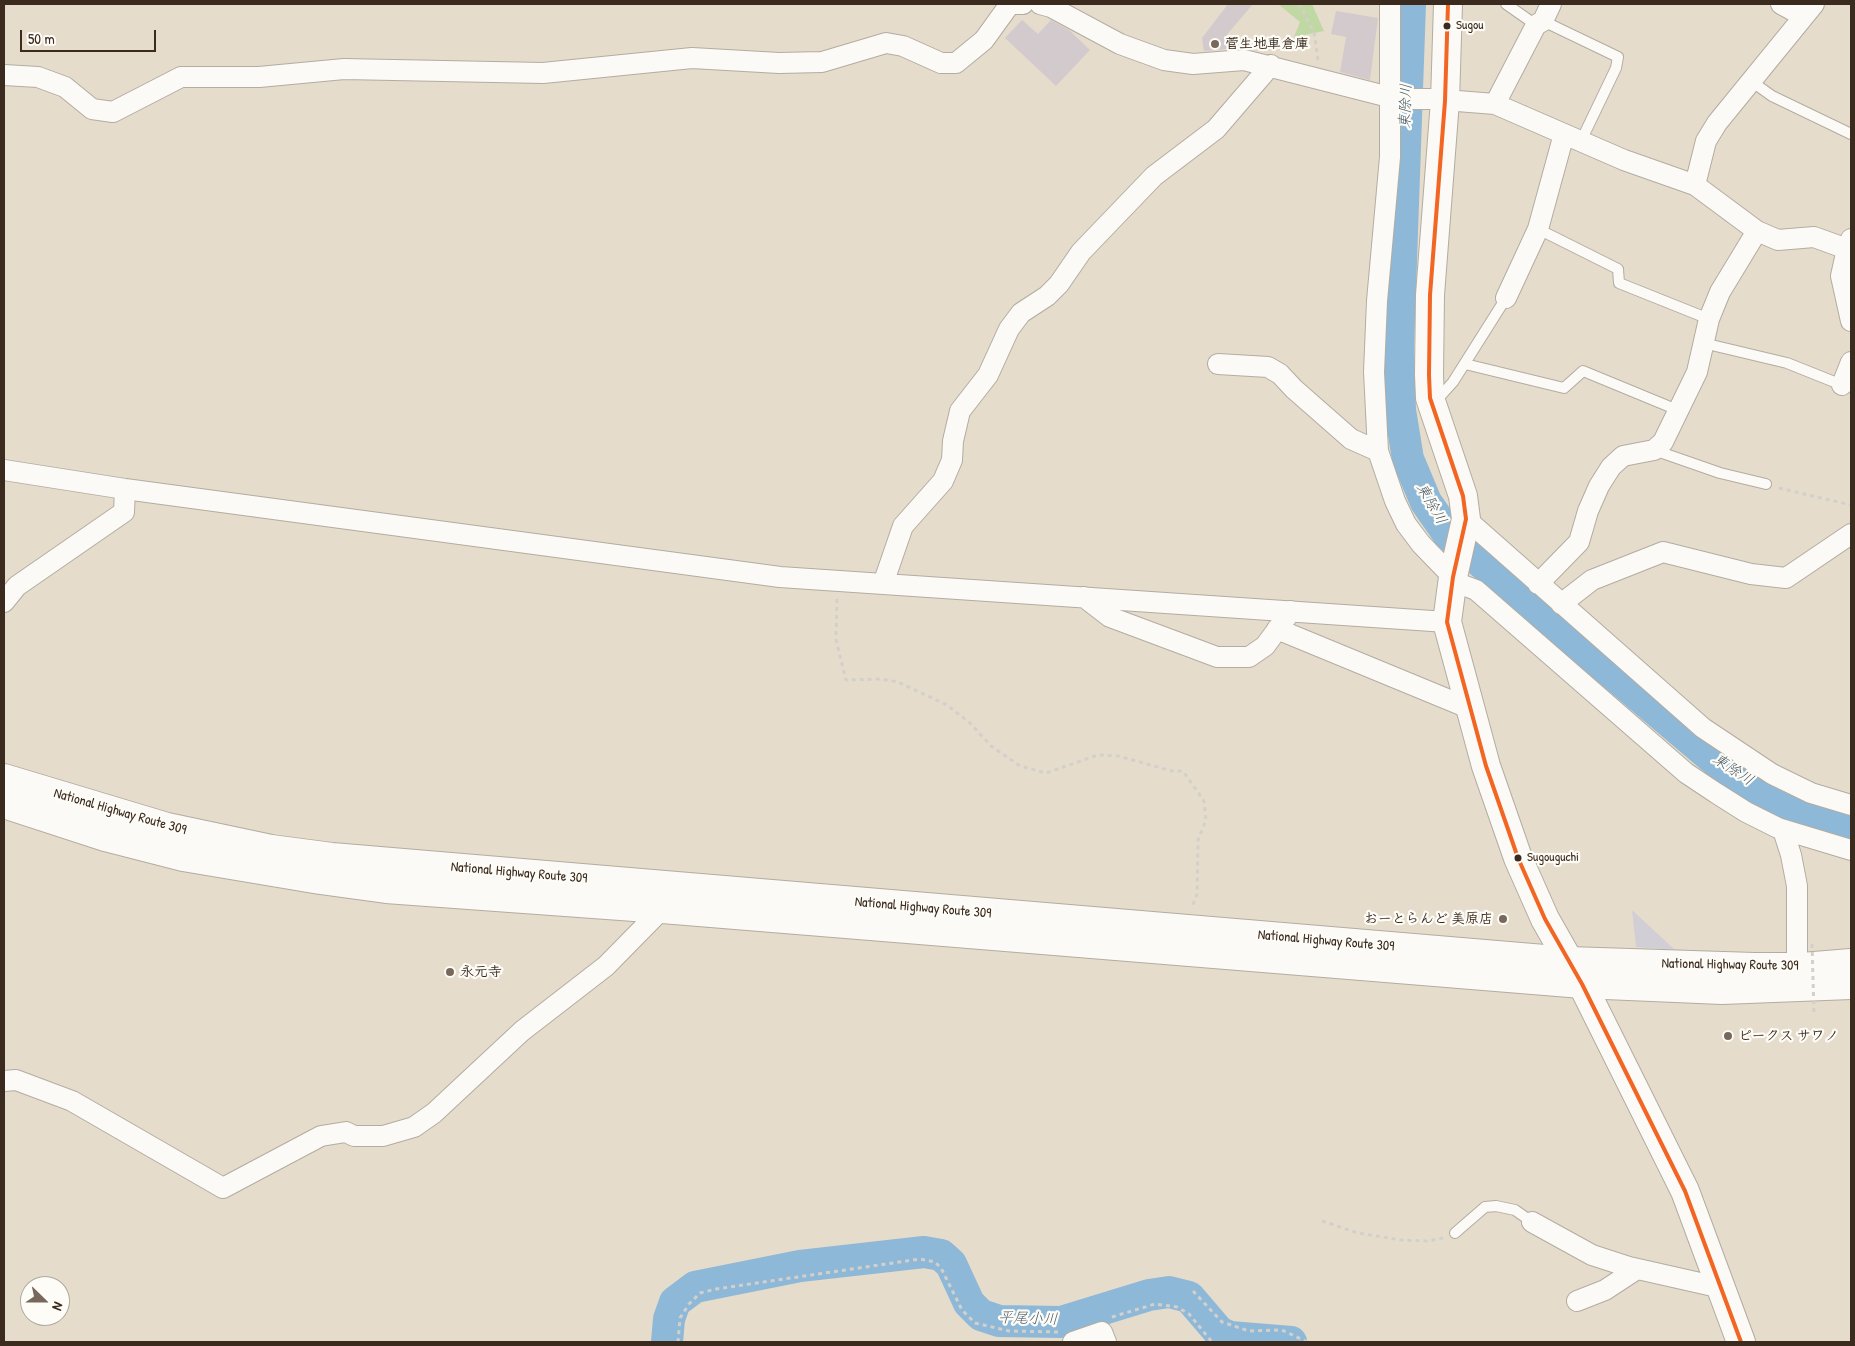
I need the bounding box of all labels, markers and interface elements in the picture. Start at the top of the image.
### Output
place label: Sugou [1456,18,1483,34]
scale bar [22,20,159,52]
marker: Sugou [1442,21,1452,31]
text: 50 m [28,28,55,49]
place label: 菅生地車倉庫 [1225,36,1309,52]
marker: 菅生地車倉庫 [1209,38,1221,50]
water label: 東除川 [1396,83,1416,129]
water label: 東除川 [1412,480,1450,528]
water label: 東除川 [1709,750,1757,790]
street label: National Highway Route 309 [52,785,188,839]
place label: Sugouguchi [1527,850,1579,866]
marker: Sugouguchi [1513,853,1523,863]
street label: National Highway Route 309 [450,859,588,887]
street label: National Highway Route 309 [854,894,992,922]
place label: おーとらんど 美原店 [1364,911,1493,927]
marker: おーとらんど 美原店 [1497,913,1509,925]
street label: National Highway Route 309 [1257,927,1395,955]
street label: National Highway Route 309 [1661,955,1799,975]
place label: 永元寺 [460,964,502,980]
marker: 永元寺 [444,966,456,978]
place label: ピークス サワノ [1738,1028,1839,1044]
marker: ピークス サワノ [1722,1030,1734,1042]
north arrow [20,1276,70,1326]
text: N [48,1299,69,1313]
water label: 平尾小川 [998,1309,1058,1329]

